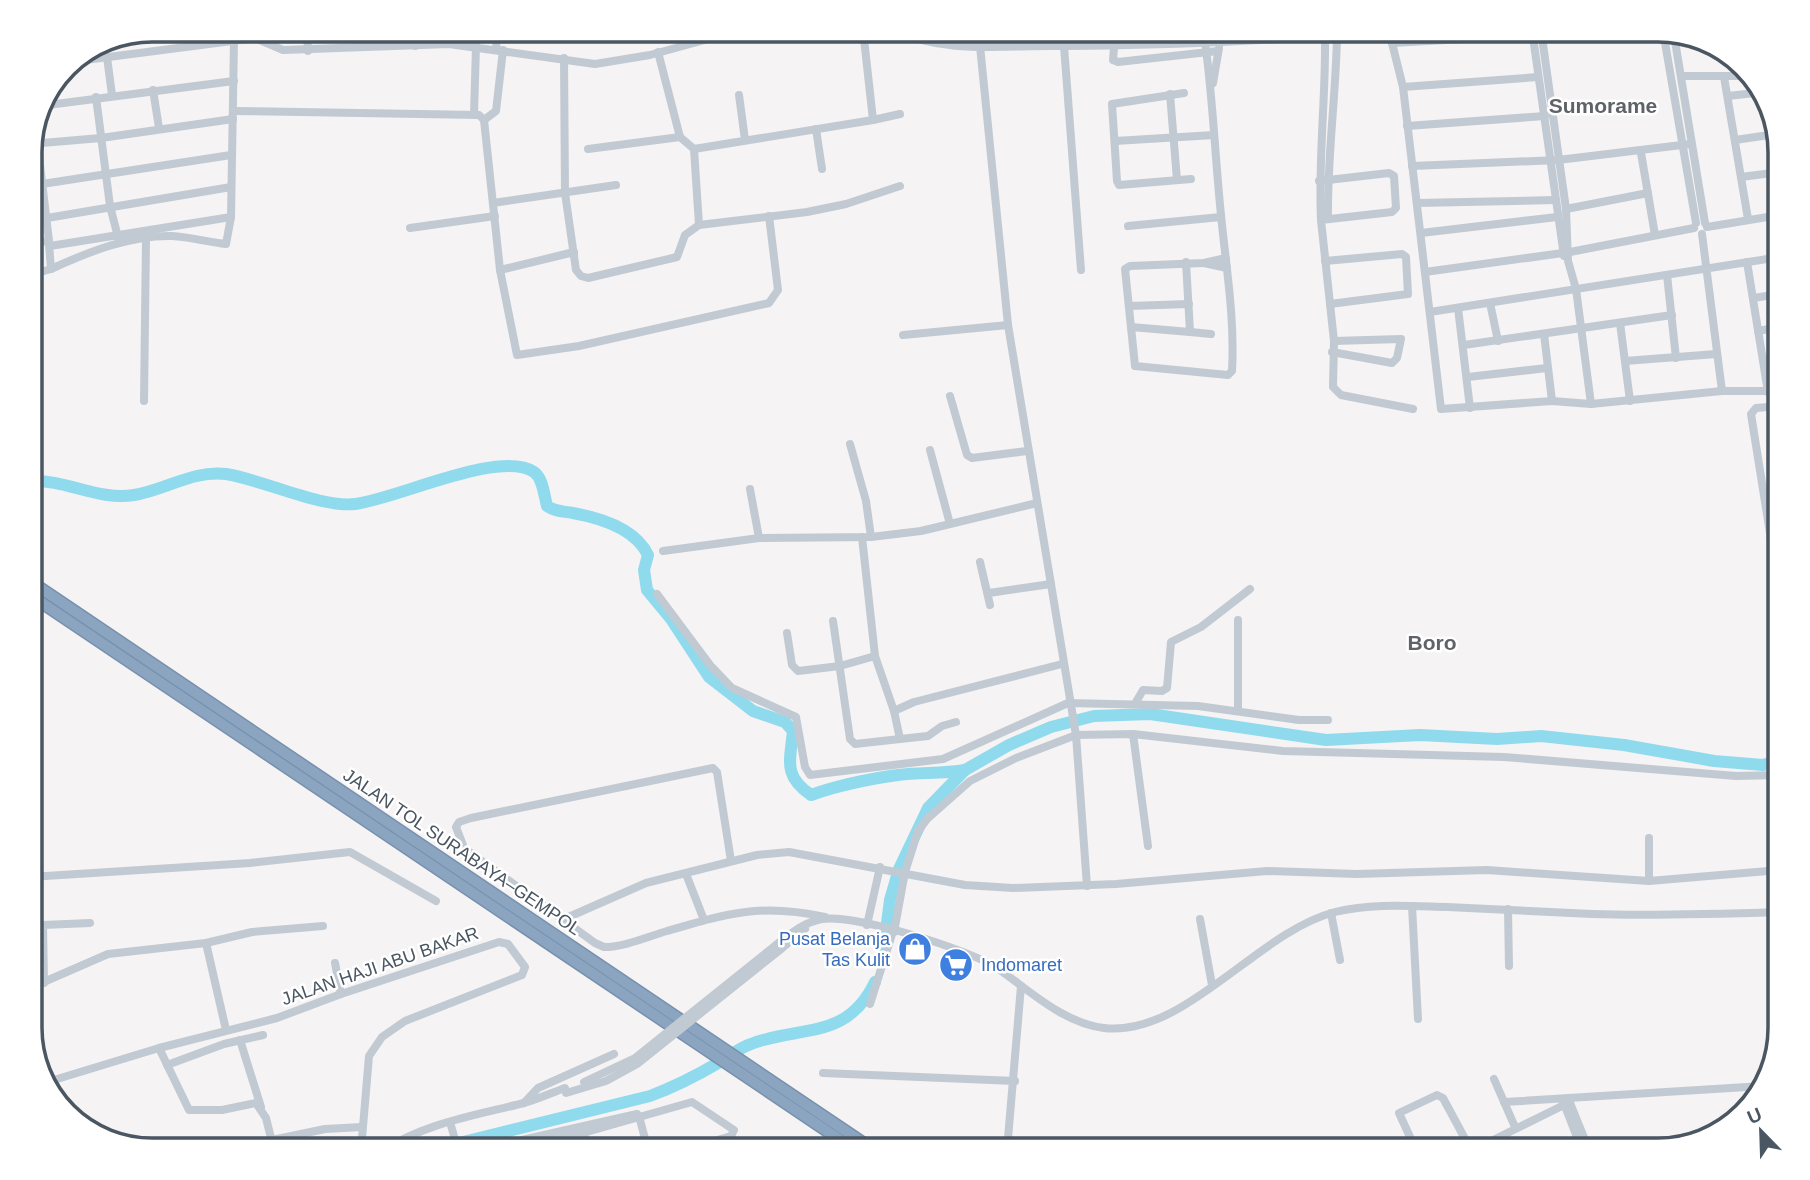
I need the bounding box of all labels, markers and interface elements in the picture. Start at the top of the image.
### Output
district label: Sumorame [1549,94,1657,117]
district label: Boro [1408,631,1457,654]
street label: JALAN TOL SURABAYA–GEMPOL [339,765,585,939]
street label: JALAN HAJI ABU BAKAR [279,923,481,1009]
place label: Pusat Belanja Tas Kulit [779,929,891,970]
shop icon: Pusat Belanja Tas Kulit [896,930,934,968]
supermarket icon: Indomaret [937,946,975,984]
place label: Indomaret [981,955,1062,975]
north arrow [1726,1096,1796,1166]
text: U [1744,1103,1765,1128]

